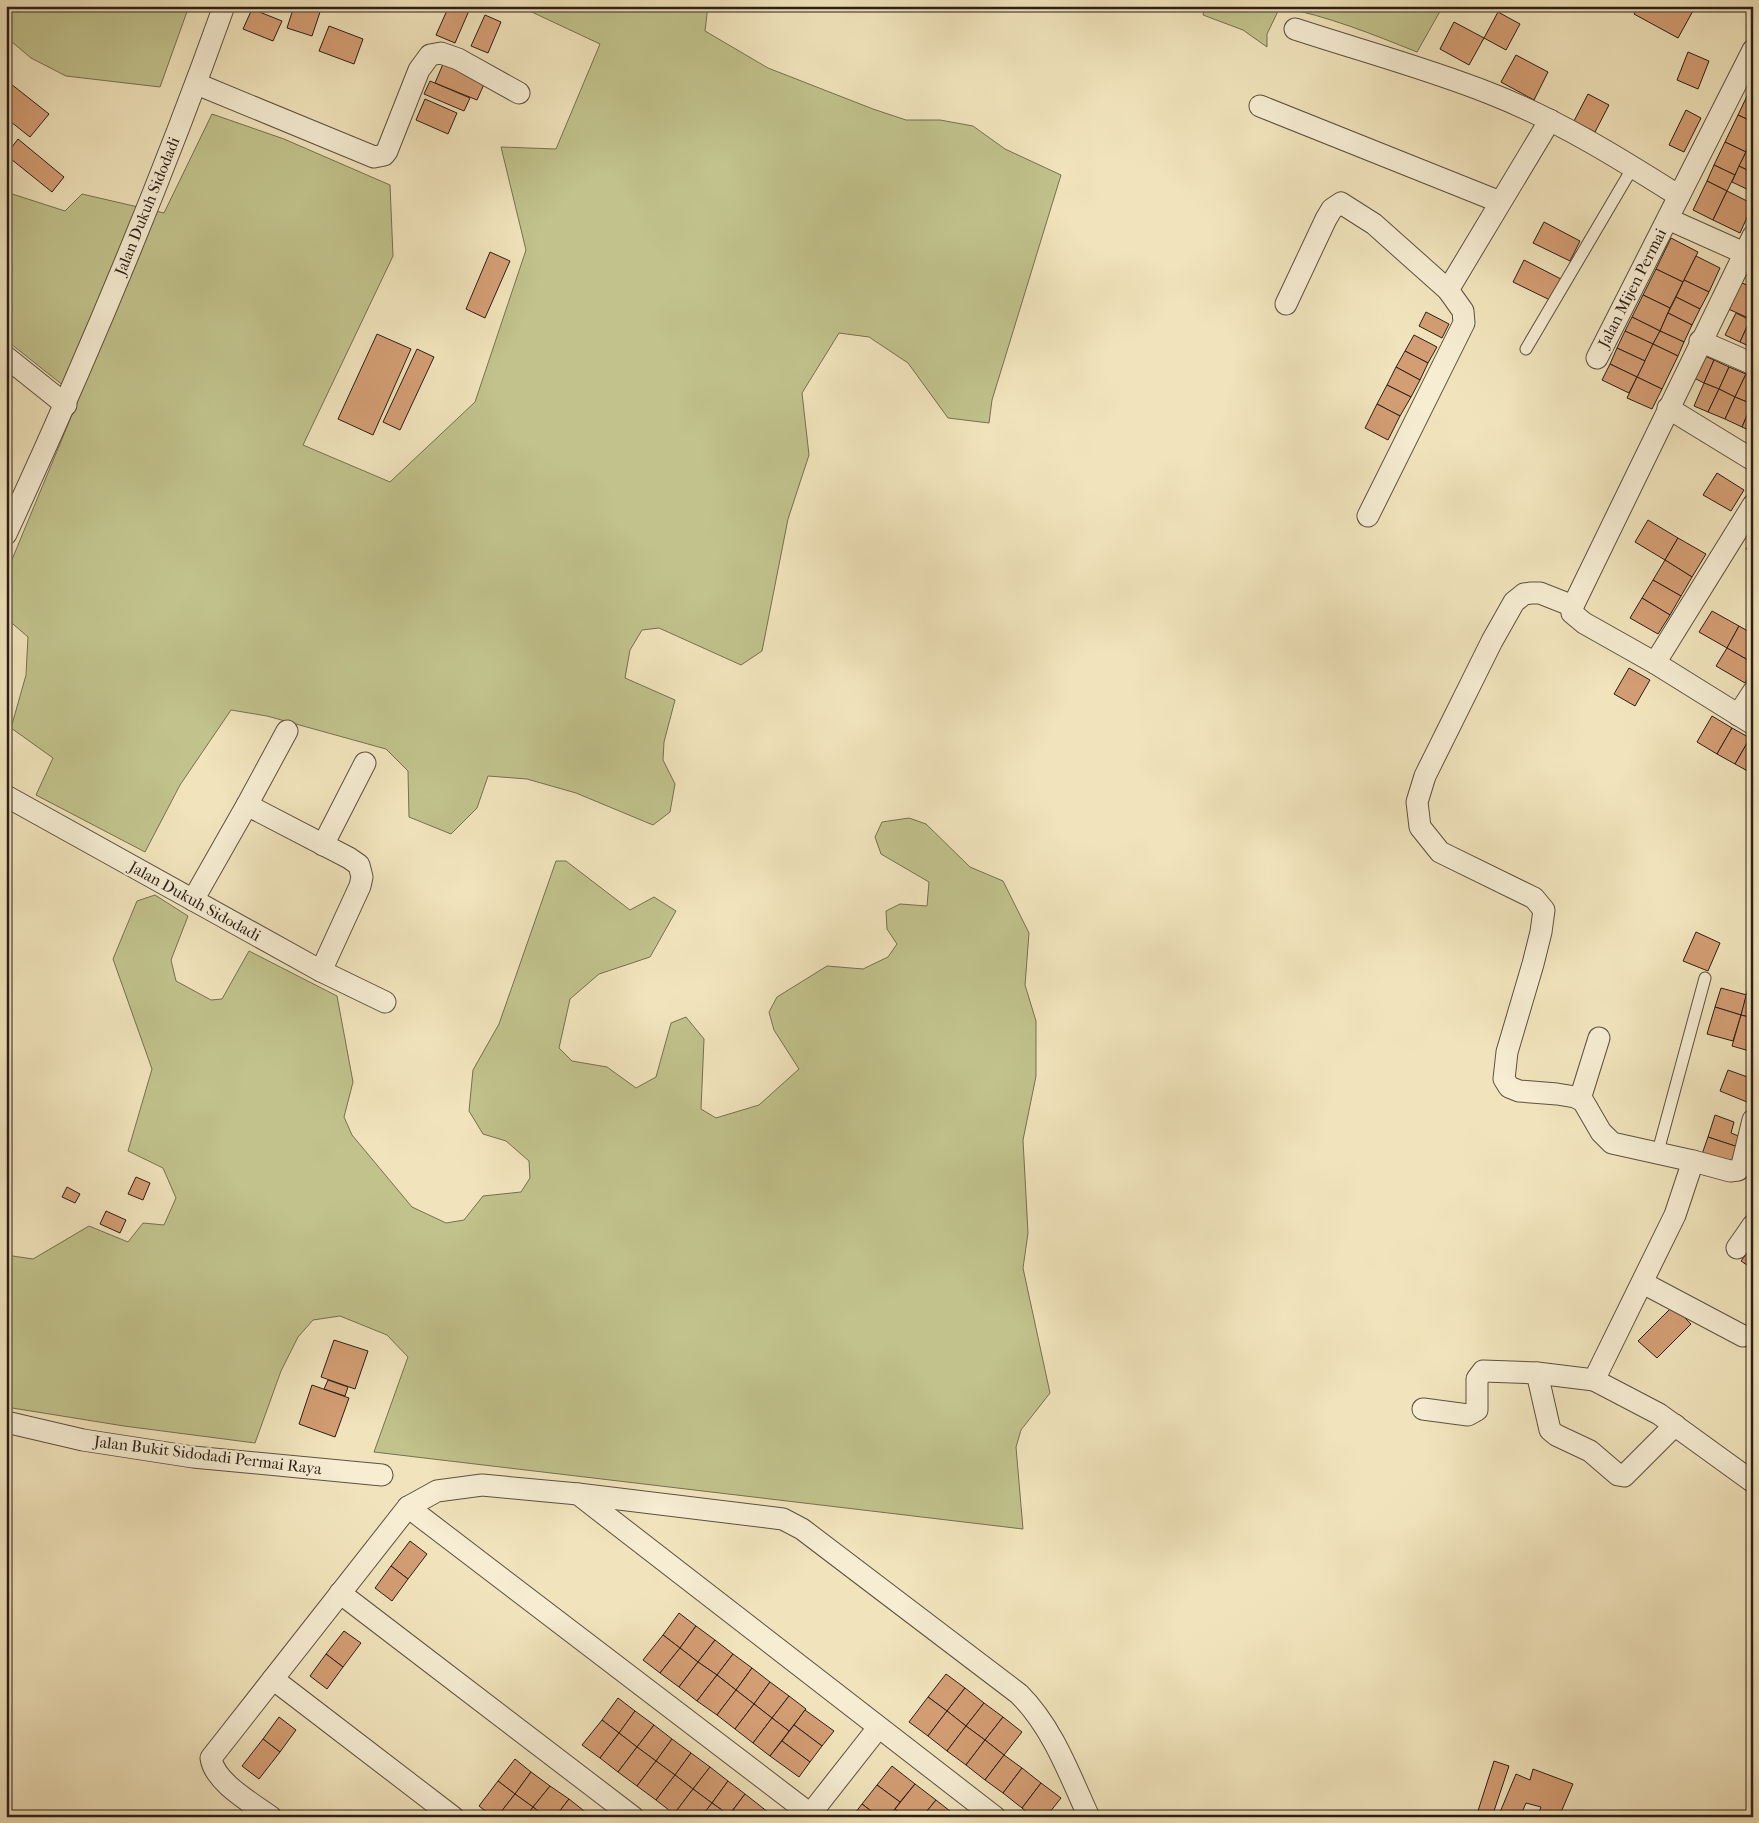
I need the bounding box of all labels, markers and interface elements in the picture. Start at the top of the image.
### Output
street label: Jalan Dukuh Sidodadi [110,134,184,280]
street label: Jalan Mijen Permai [1593,225,1670,352]
street label: Jalan Dukuh Sidodadi [124,856,264,945]
street label: Jalan Bukit Sidodadi Permai Raya [91,1431,324,1478]

